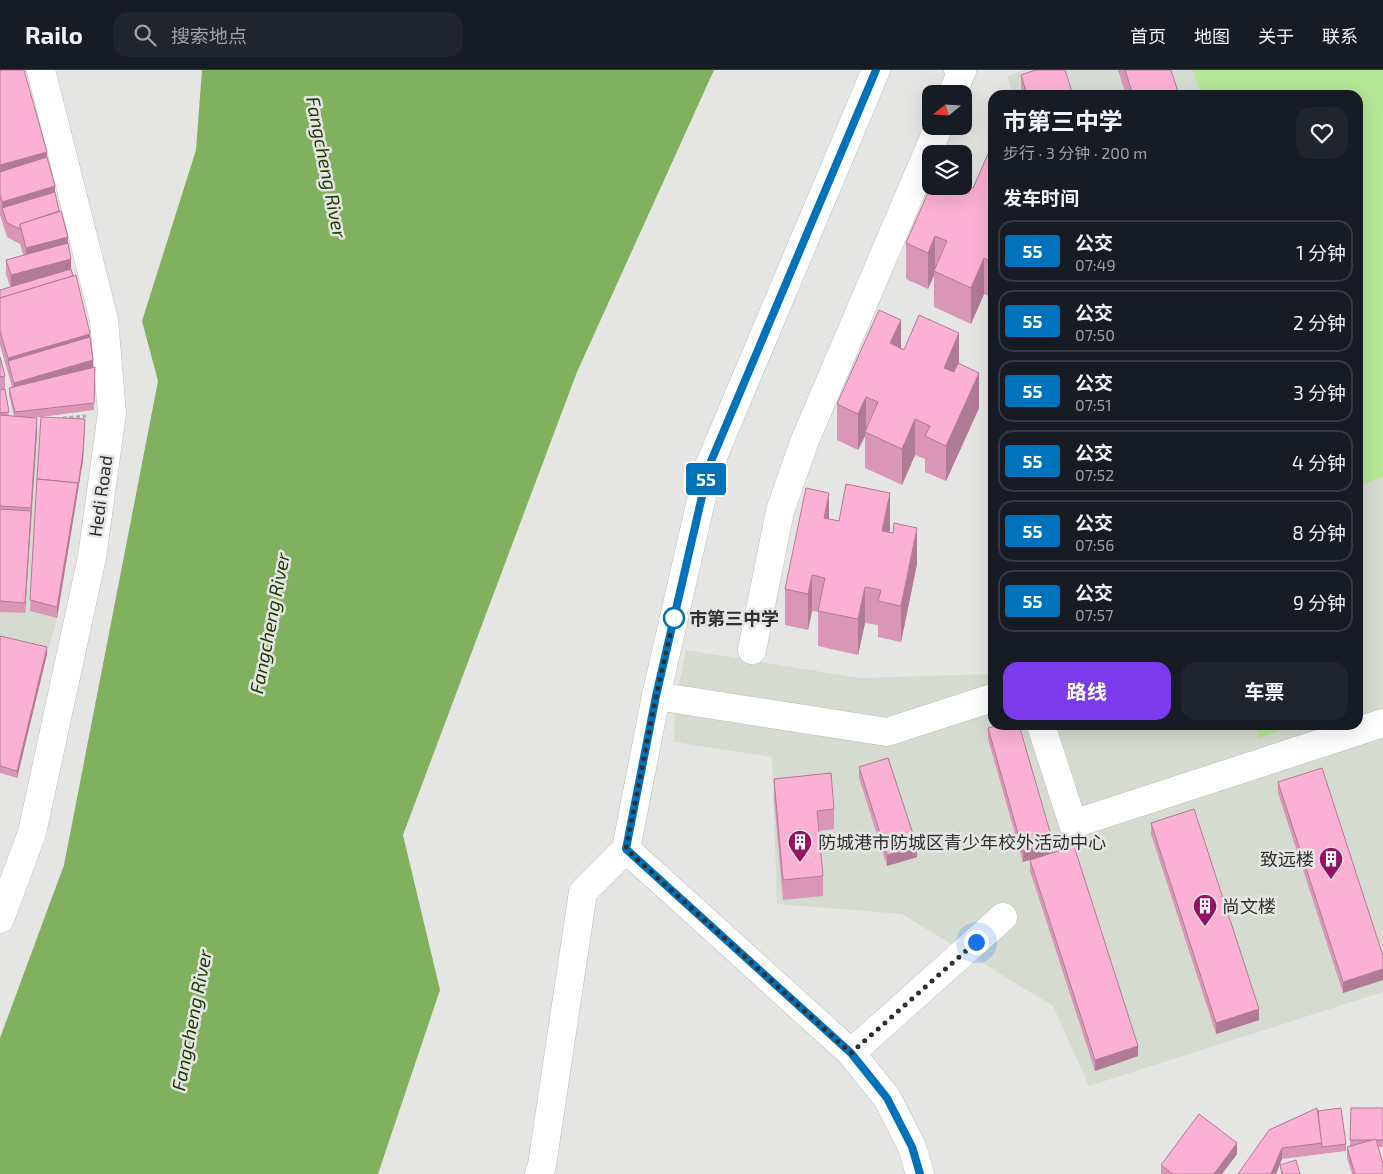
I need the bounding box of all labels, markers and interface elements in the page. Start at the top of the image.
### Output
search box [113,12,463,57]
text: Railo [25,20,83,49]
icon: search [131,21,159,49]
text: 搜索地点 [171,24,247,47]
text: 首页 [1130,25,1166,47]
text: 地图 [1194,25,1230,47]
text: 关于 [1258,25,1294,47]
text: 联系 [1322,25,1358,47]
north arrow [922,85,972,135]
map controls [922,85,972,195]
water label: Fangcheng River [302,94,352,240]
text: 巿第三中学 [1003,106,1123,135]
button: heart [1296,107,1348,159]
text: 步行 · 3 分钟 · 200 m [1003,143,1147,162]
button: layers [922,145,972,195]
text: 发车时间 [1003,186,1079,209]
text: 公交 [1075,231,1113,254]
text: 55 [1023,240,1042,262]
text: 1 分钟 [1296,241,1346,264]
text: 07:49 [1075,255,1116,274]
text: 公交 [1075,301,1113,324]
text: 55 [1023,310,1042,332]
text: 2 分钟 [1293,311,1346,334]
text: 07:50 [1075,325,1115,344]
text: 公交 [1075,371,1113,394]
text: 55 [1023,380,1042,402]
text: 3 分钟 [1293,381,1346,404]
text: 07:51 [1075,395,1112,414]
text: 公交 [1075,441,1113,464]
text: 55 [1023,450,1042,472]
text: 4 分钟 [1292,451,1346,474]
street label: Hedi Road [83,454,117,538]
line badge: 55 [684,463,728,495]
text: 07:52 [1075,465,1114,484]
text: 55 [696,468,716,490]
text: 公交 [1075,511,1113,534]
text: 55 [1023,520,1042,542]
text: 8 分钟 [1292,521,1346,544]
text: 07:56 [1075,535,1114,554]
water label: Fangcheng River [244,550,294,696]
text: 公交 [1075,581,1113,604]
text: 55 [1023,590,1042,612]
text: 9 分钟 [1293,591,1346,614]
text: 07:57 [1075,605,1113,624]
marker: 巿第三中学 [663,607,685,629]
place label: 巿第三中学 [689,607,779,629]
button: 路线 [1003,662,1171,720]
button: 车票 [1181,662,1348,720]
building icon: 防城港市防城区青少年校外活动中心 [787,829,813,863]
place label: 防城港市防城区青少年校外活动中心 [818,831,1106,853]
building icon: 致远楼 [1318,846,1344,880]
place label: 致远楼 [1260,848,1314,870]
building icon: 尚文楼 [1192,893,1218,927]
place label: 尚文楼 [1222,895,1276,917]
your location [964,930,989,955]
water label: Fangcheng River [166,947,216,1093]

